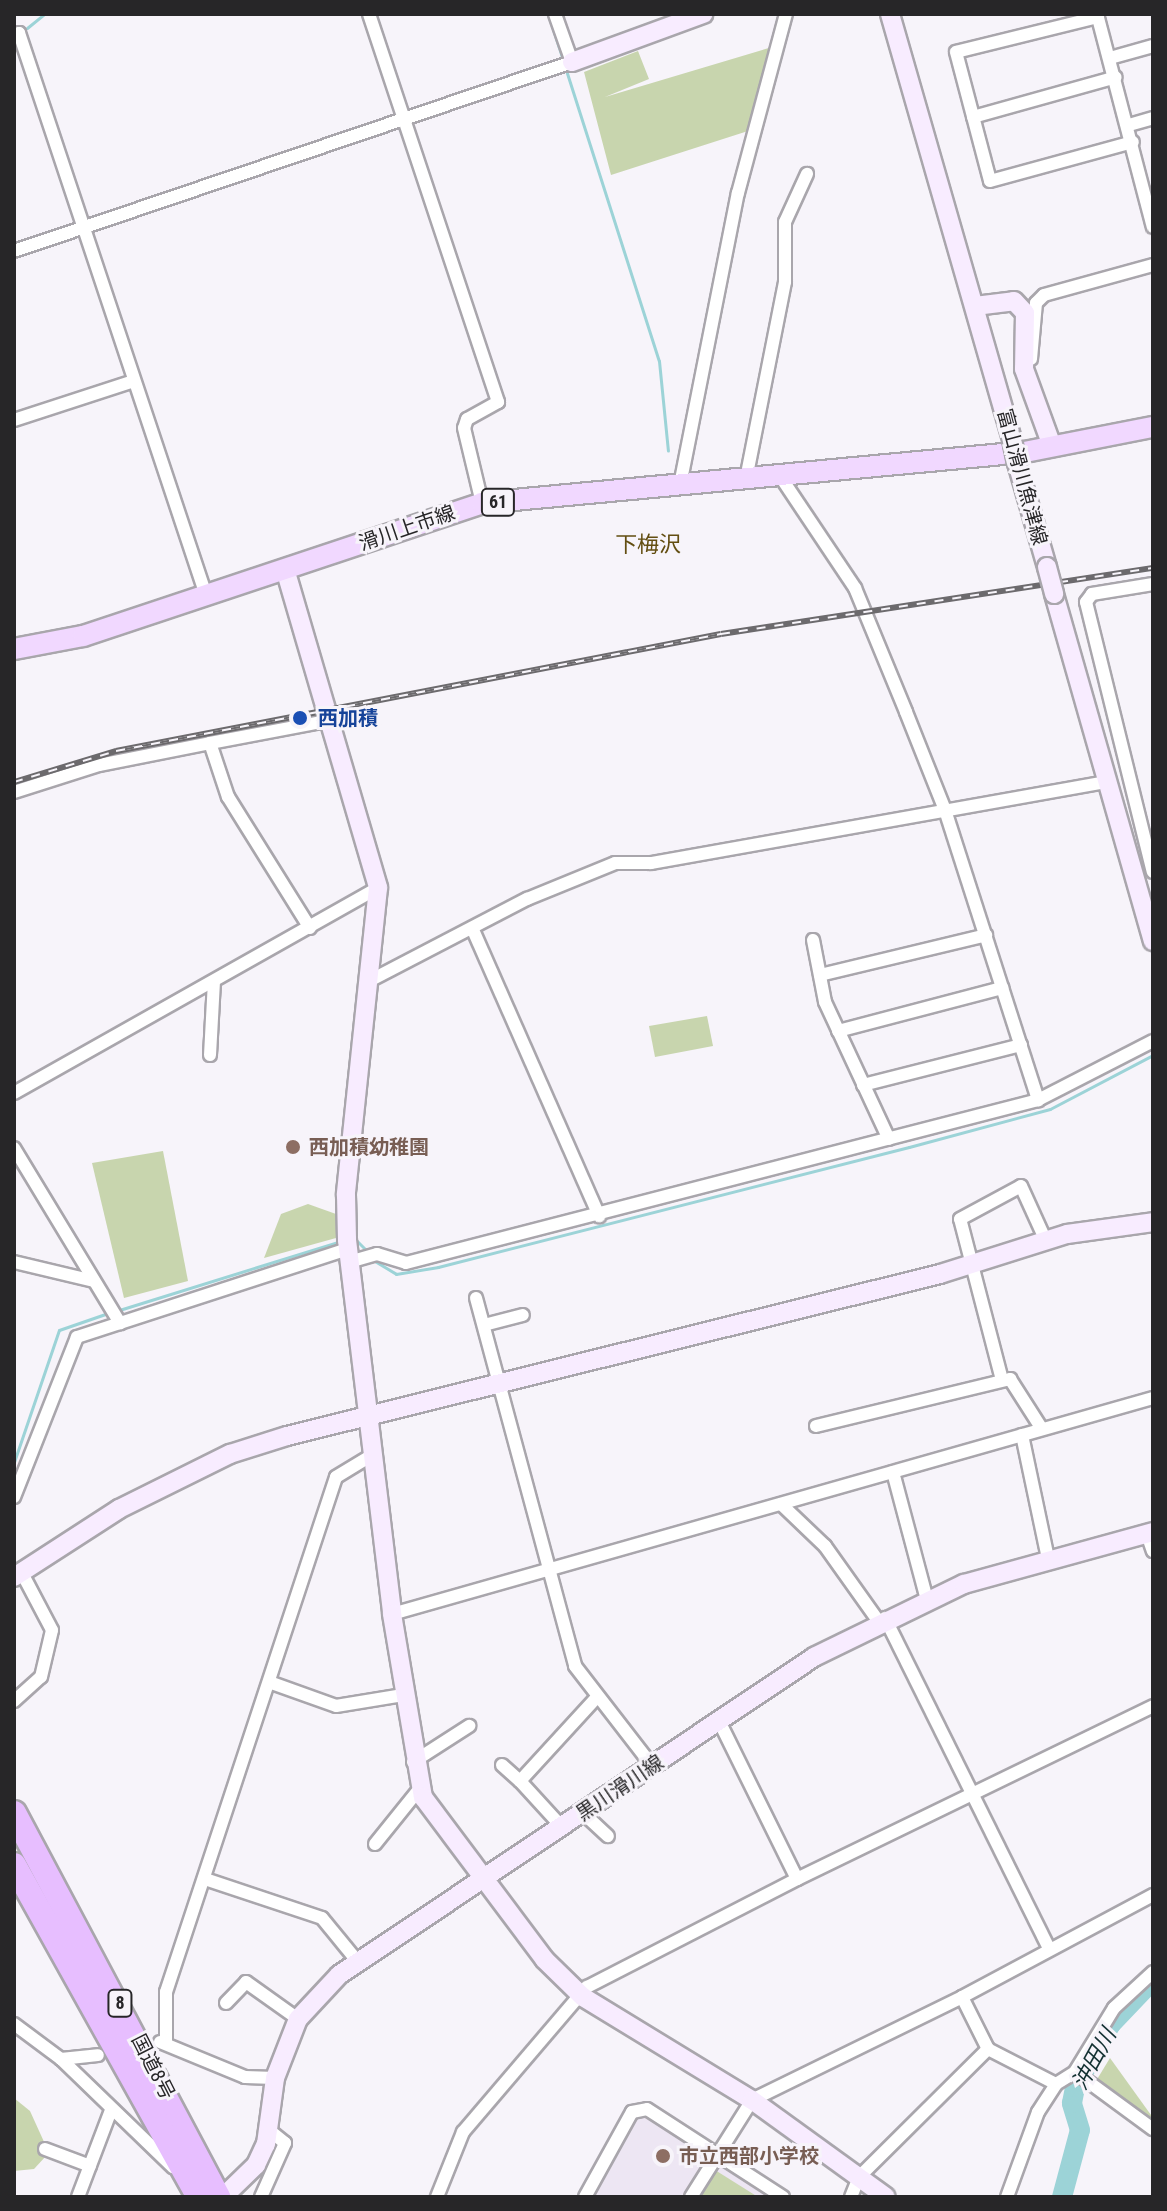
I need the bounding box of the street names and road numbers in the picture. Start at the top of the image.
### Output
street label: 富山滑川魚津線 [992,406,1052,548]
road number: 61 [480,488,516,516]
street label: 滑川上市線 [356,500,458,556]
street label: 黒川滑川線 [572,1750,668,1826]
road number: 8 [106,1989,134,2017]
street label: 国道8号 [126,2030,180,2104]

